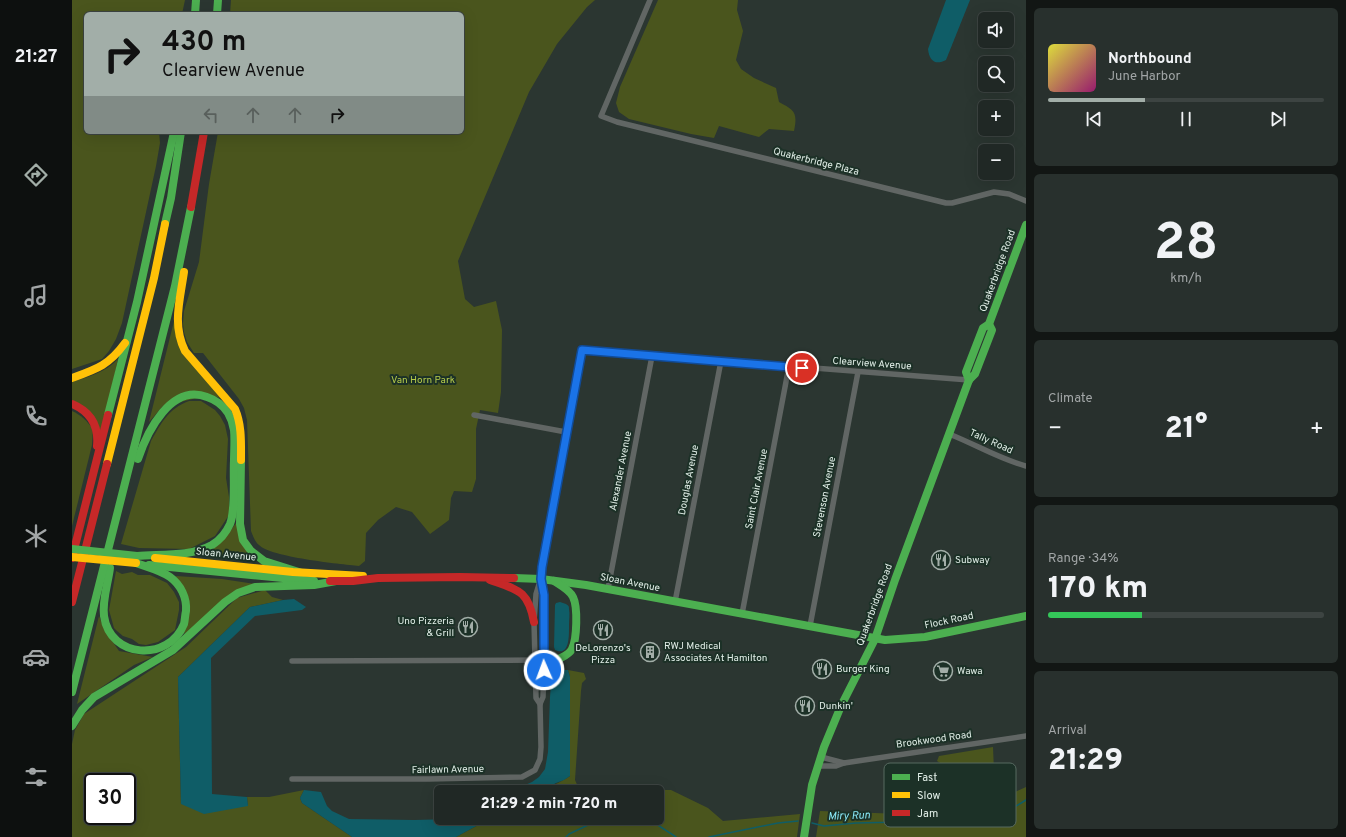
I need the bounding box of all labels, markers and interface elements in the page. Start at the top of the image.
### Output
map controls [978,12,1014,180]
button: sound [978,12,1014,48]
text: 430 m [162,25,246,61]
icon: right [96,28,148,80]
text: 21:27 [14,46,58,69]
text: Northbound [1108,50,1192,69]
button: search [978,56,1014,92]
text: Clearview Avenue [162,60,305,83]
text: June Harbor [1108,69,1181,85]
button: + [978,100,1014,136]
icon: left [200,104,222,126]
icon: ahead [242,104,264,126]
icon: ahead [284,104,306,126]
icon: right [326,104,348,126]
icon: previous [1083,108,1105,130]
icon: pause [1175,108,1197,130]
icon: next [1267,108,1289,130]
button: − [978,144,1014,180]
street label: Quakerbridge Plaza [772,145,860,179]
icon: directions [22,161,50,189]
text: 28 [1154,212,1218,278]
street label: Quakerbridge Road [977,228,1019,314]
text: km/h [1170,271,1202,287]
icon: music [22,282,50,310]
pin [785,351,819,385]
street label: Clearview Avenue [832,355,912,373]
icon: arrive [791,357,813,379]
park label: Van Horn Park [391,374,455,387]
text: Climate [1048,391,1093,407]
icon: phone [22,402,50,430]
text: 21° [1164,411,1208,448]
text: − [1048,416,1062,443]
text: + [1310,416,1324,443]
street label: Tally Road [967,427,1015,457]
street label: Alexander Avenue [607,430,635,512]
street label: Douglas Avenue [676,444,702,516]
street label: Saint Clair Avenue [743,448,771,530]
street label: Stevenson Avenue [811,455,839,539]
icon: climate [22,522,50,550]
street label: Sloan Avenue [195,545,257,565]
restaurant icon: Subway [930,549,952,571]
text: Range · 34% [1048,551,1119,567]
place label: Subway [955,554,990,567]
street label: Quakerbridge Road [854,562,896,648]
street label: Sloan Avenue [599,571,661,595]
text: 170 km [1048,571,1148,608]
street label: Flock Road [923,609,975,633]
place label: Uno Pizzeria & Grill [397,615,454,640]
restaurant icon: Uno Pizzeria & Grill [457,616,479,638]
restaurant icon: DeLorenzo's Pizza [592,619,614,641]
place label: RWJ Medical Associates At Hamilton [664,640,767,665]
building icon: RWJ Medical Associates At Hamilton [639,641,661,663]
place label: DeLorenzo's Pizza [575,642,631,667]
icon: car [22,643,50,671]
position arrow [523,649,565,691]
restaurant icon: Burger King [811,658,833,680]
supermarket icon: Wawa [932,660,954,682]
place label: Burger King [836,663,890,676]
place label: Wawa [957,665,983,678]
restaurant icon: Dunkin' [794,695,816,717]
place label: Dunkin' [819,700,853,713]
text: Arrival [1048,723,1087,739]
street label: Brookwood Road [895,728,973,752]
text: 21:29 [1048,743,1123,780]
icon: filters [22,763,50,791]
street label: Fairlawn Avenue [412,763,484,777]
legend [884,763,1016,827]
text: Fast [917,771,937,785]
speed limit sign: 30 [84,773,136,825]
text: Slow [917,789,940,803]
text: 21:29 · 2 min · 720 m [481,795,617,814]
text: Jam [917,807,938,821]
water label: Miry Run [828,808,870,824]

